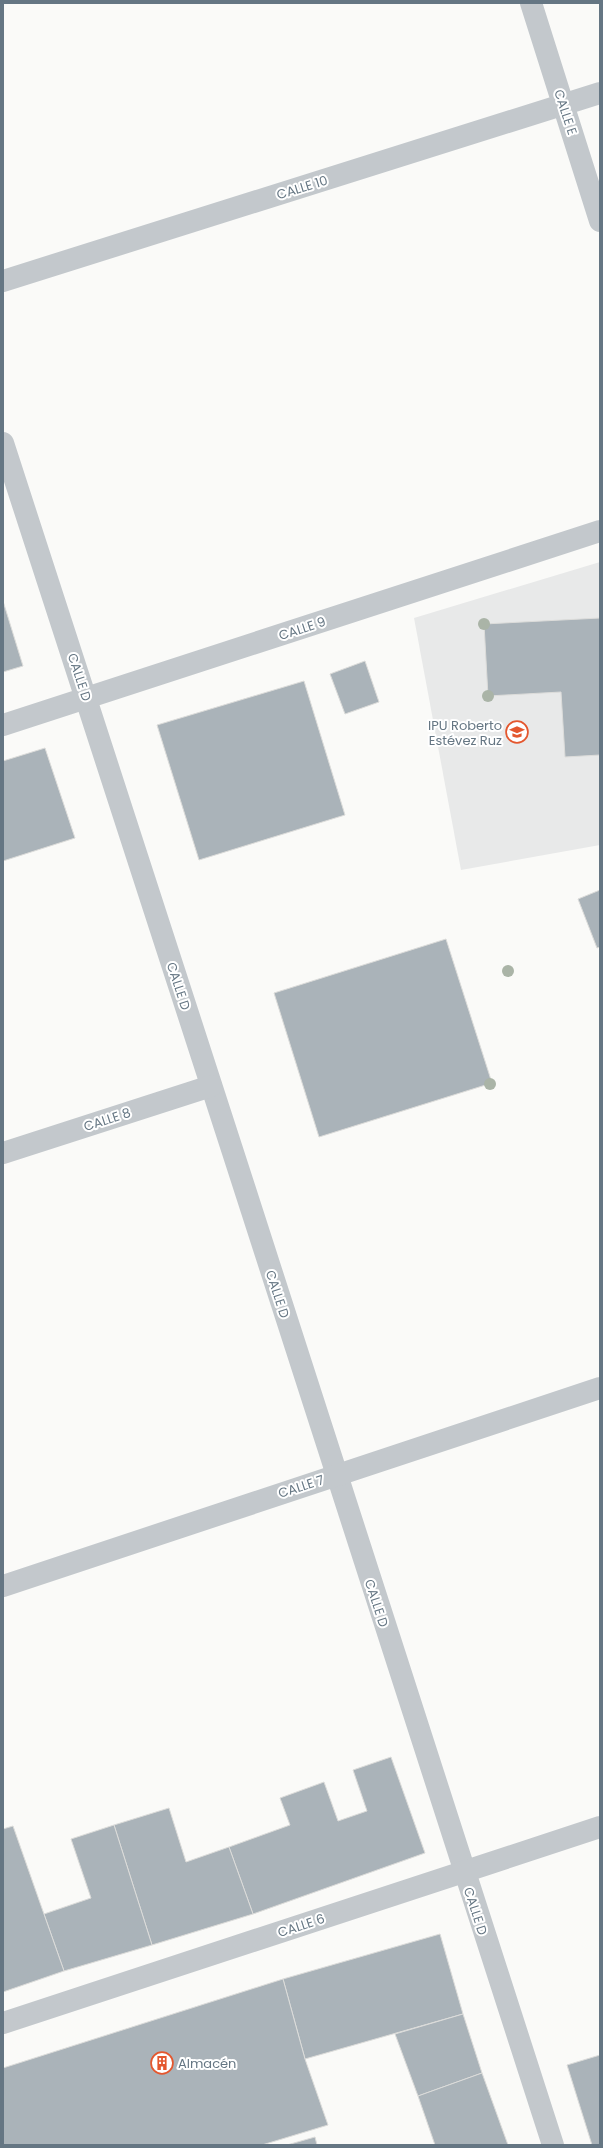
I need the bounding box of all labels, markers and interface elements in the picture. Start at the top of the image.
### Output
street label: CALLE E [549,87,582,137]
street label: CALLE 10 [274,171,330,204]
street label: CALLE 9 [276,612,328,645]
street label: CALLE D [63,651,96,704]
place label: IPU Roberto Estévez Ruz [428,716,502,750]
school or university icon: IPU Roberto Estévez Ruz [504,719,530,745]
street label: CALLE D [162,960,195,1013]
street label: CALLE 8 [81,1103,133,1136]
street label: CALLE D [261,1268,294,1321]
street label: CALLE 7 [276,1470,327,1503]
street label: CALLE D [360,1577,393,1630]
street label: CALLE D [459,1885,492,1938]
street label: CALLE 6 [275,1909,327,1942]
building icon: Almacén [149,2050,175,2076]
place label: Almacén [178,2054,236,2073]

